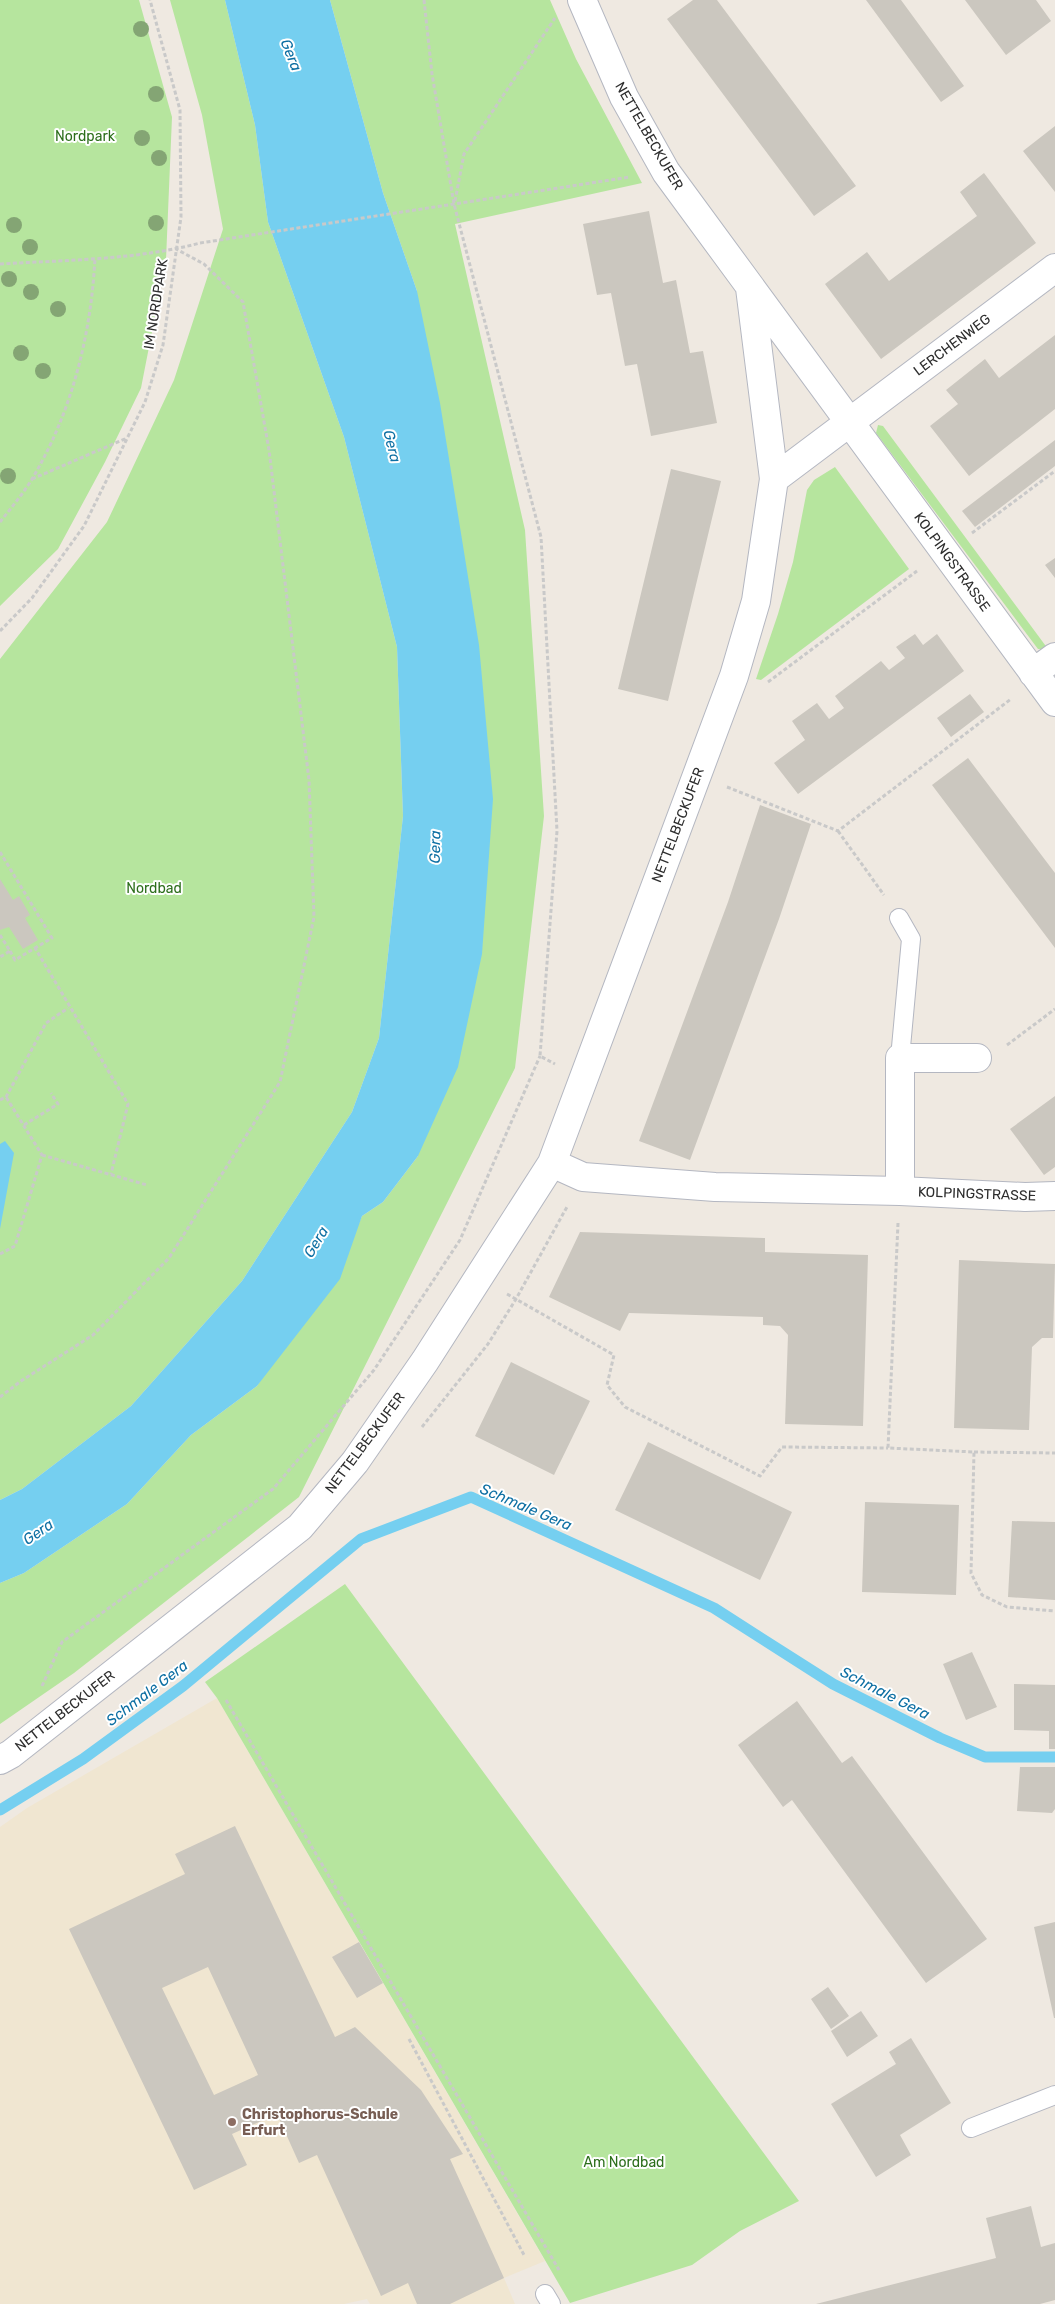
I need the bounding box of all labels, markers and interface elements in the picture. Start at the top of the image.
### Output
water label: Gera [276,36,306,74]
street label: NETTELBECKUFER [611,79,687,193]
park label: Nordpark [55,128,116,145]
street label: IM NORDPARK [140,257,172,351]
street label: LERCHENWEG [910,310,994,380]
water label: Gera [379,428,405,464]
street label: KOLPINGSTRASSE [910,509,994,615]
street label: NETTELBECKUFER [648,765,708,885]
water label: Gera [426,830,444,864]
park label: Nordbad [126,880,182,897]
street label: KOLPINGSTRASSE [918,1183,1036,1205]
water label: Gera [300,1223,332,1261]
street label: NETTELBECKUFER [322,1389,408,1497]
water label: Schmale Gera [478,1480,575,1534]
water label: Gera [19,1515,57,1549]
water label: Schmale Gera [103,1656,192,1730]
water label: Schmale Gera [837,1663,933,1723]
street label: NETTELBECKUFER [12,1667,118,1755]
place label: Christophorus-Schule Erfurt [242,2106,398,2139]
marker: Christophorus-Schule Erfurt [226,2116,238,2128]
park label: Am Nordbad [584,2154,664,2171]

